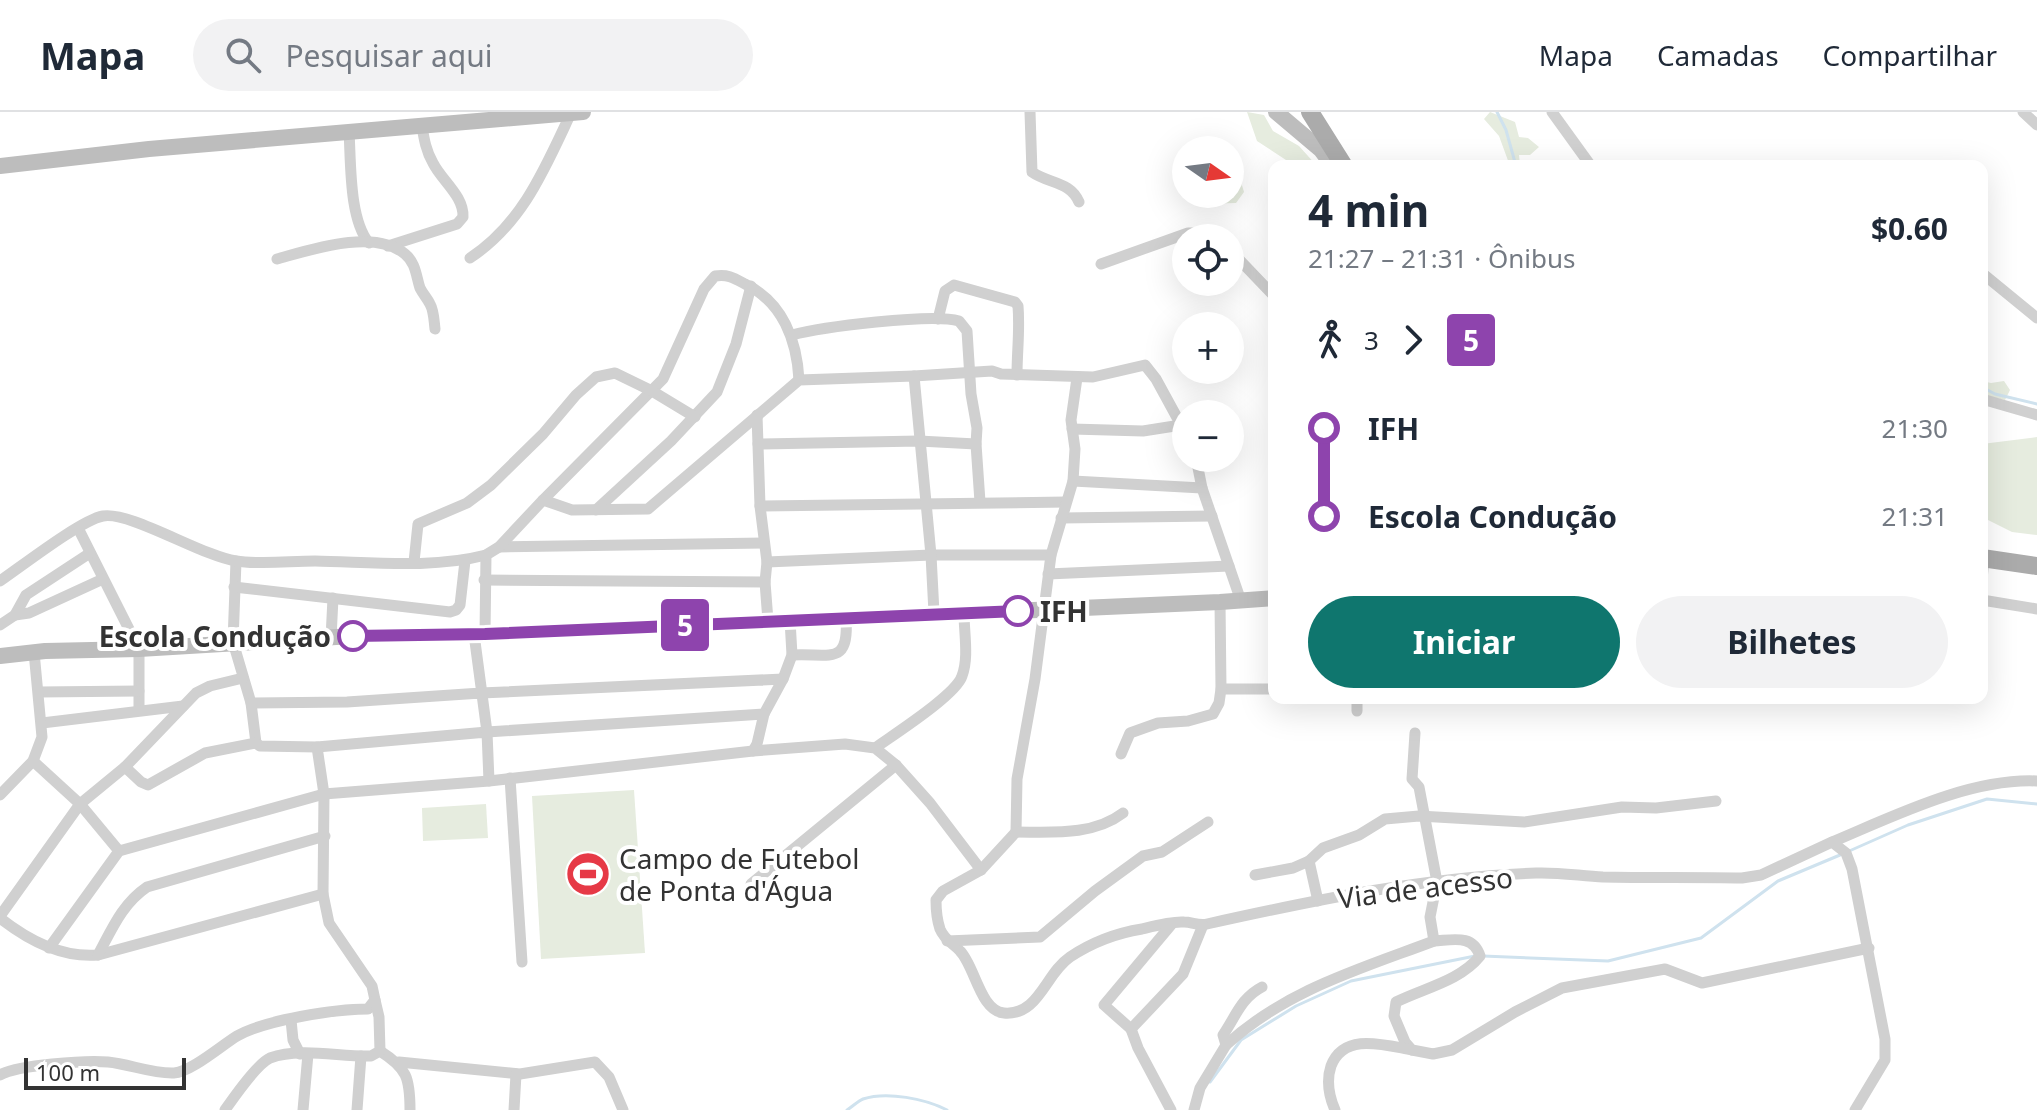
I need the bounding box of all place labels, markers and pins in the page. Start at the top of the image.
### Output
place label: IFH [1040,592,1088,630]
marker: IFH [1003,596,1033,626]
place label: Escola Condução [99,617,331,655]
marker: Escola Condução [338,621,368,651]
place label: Campo de Futebol de Ponta d'Água [619,839,859,909]
sports icon: Campo de Futebol de Ponta d'Água [564,850,612,898]

